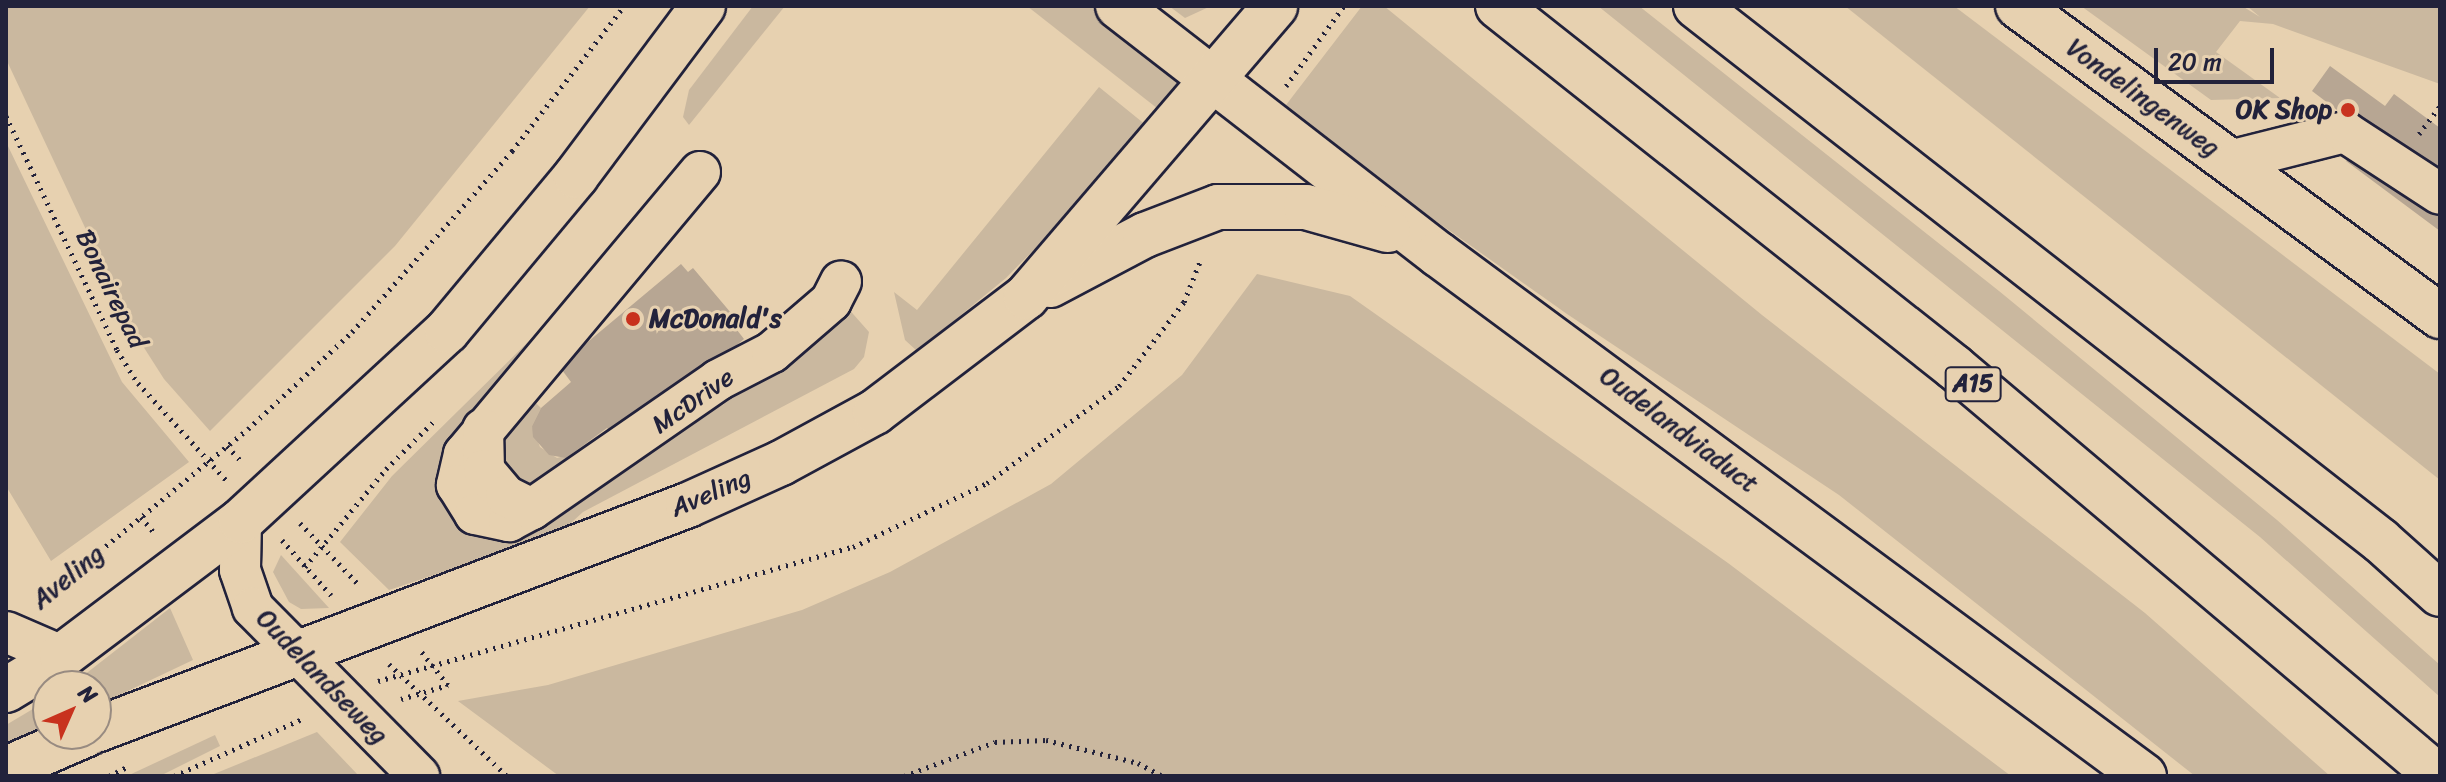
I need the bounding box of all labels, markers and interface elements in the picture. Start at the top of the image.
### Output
street label: Vondelingenweg [2061,32,2225,164]
scale bar [2158,32,2278,82]
text: 20 m [2168,41,2222,83]
place label: OK Shop [2236,94,2332,126]
marker: OK Shop [2339,101,2357,119]
street label: Bonairepad [69,224,153,354]
place label: McDonald's [649,303,782,335]
marker: McDonald's [624,310,642,328]
street label: Oudelandviaduct [1594,360,1764,500]
street label: McDrive [646,362,740,440]
road number: A15 [1943,364,2003,404]
street label: Aveling [666,462,756,524]
street label: Aveling [25,538,111,616]
street label: Oudelandseweg [250,603,394,751]
north arrow [32,670,112,750]
text: N [69,675,107,713]

